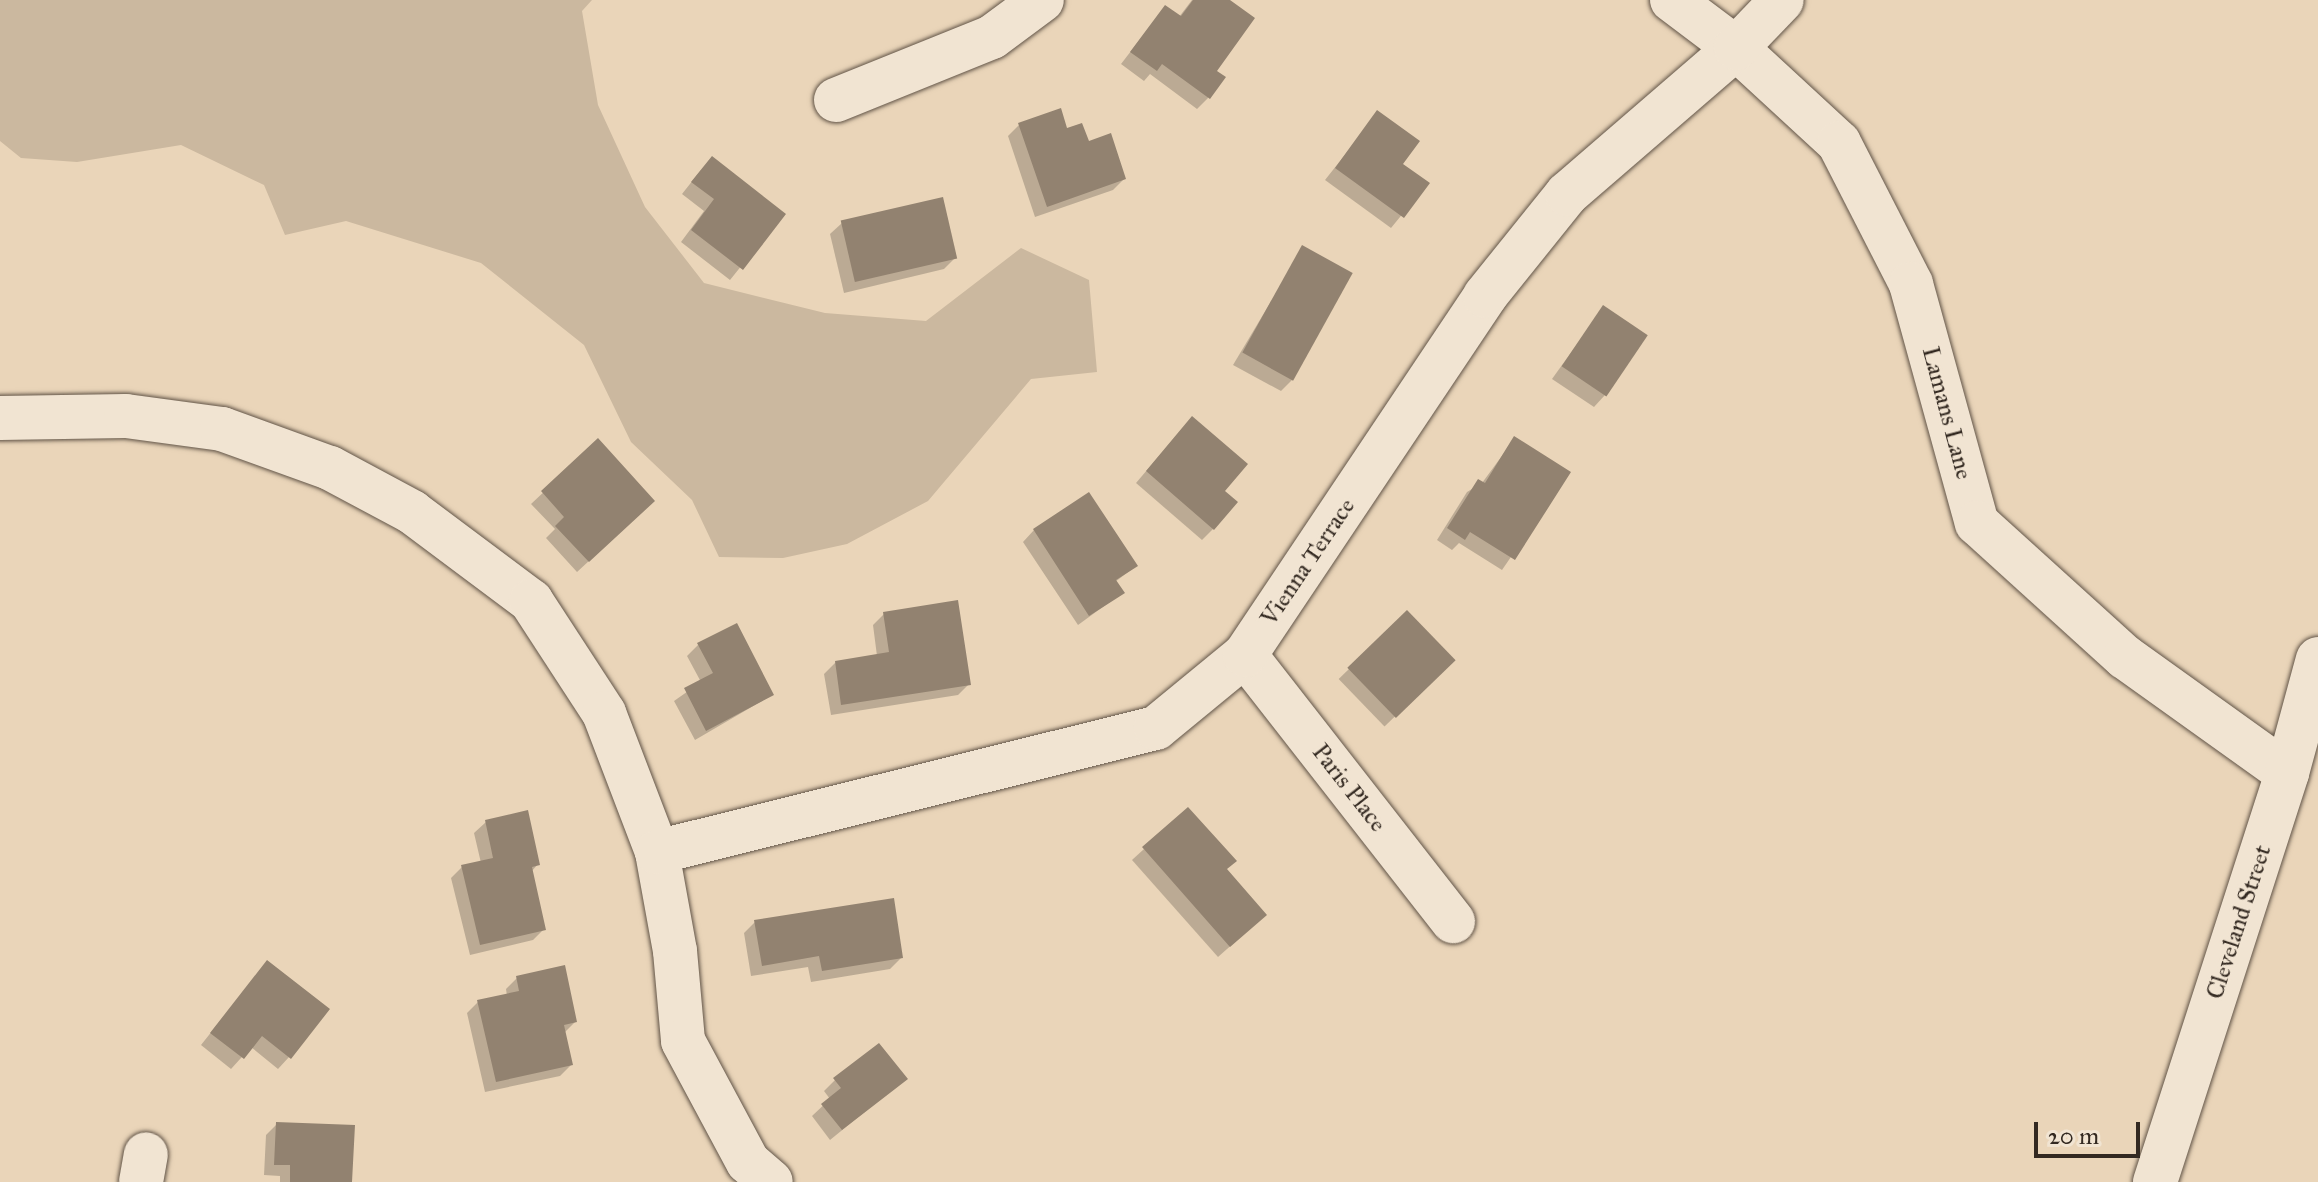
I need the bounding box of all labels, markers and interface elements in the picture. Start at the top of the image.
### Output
street label: Lamans Lane [1916,344,1978,482]
street label: Vienna Terrace [1255,493,1361,631]
street label: Paris Place [1306,738,1392,838]
street label: Cleveland Street [2201,841,2277,1003]
scale bar [2038,1106,2144,1156]
text: 20 m [2048,1121,2099,1151]

